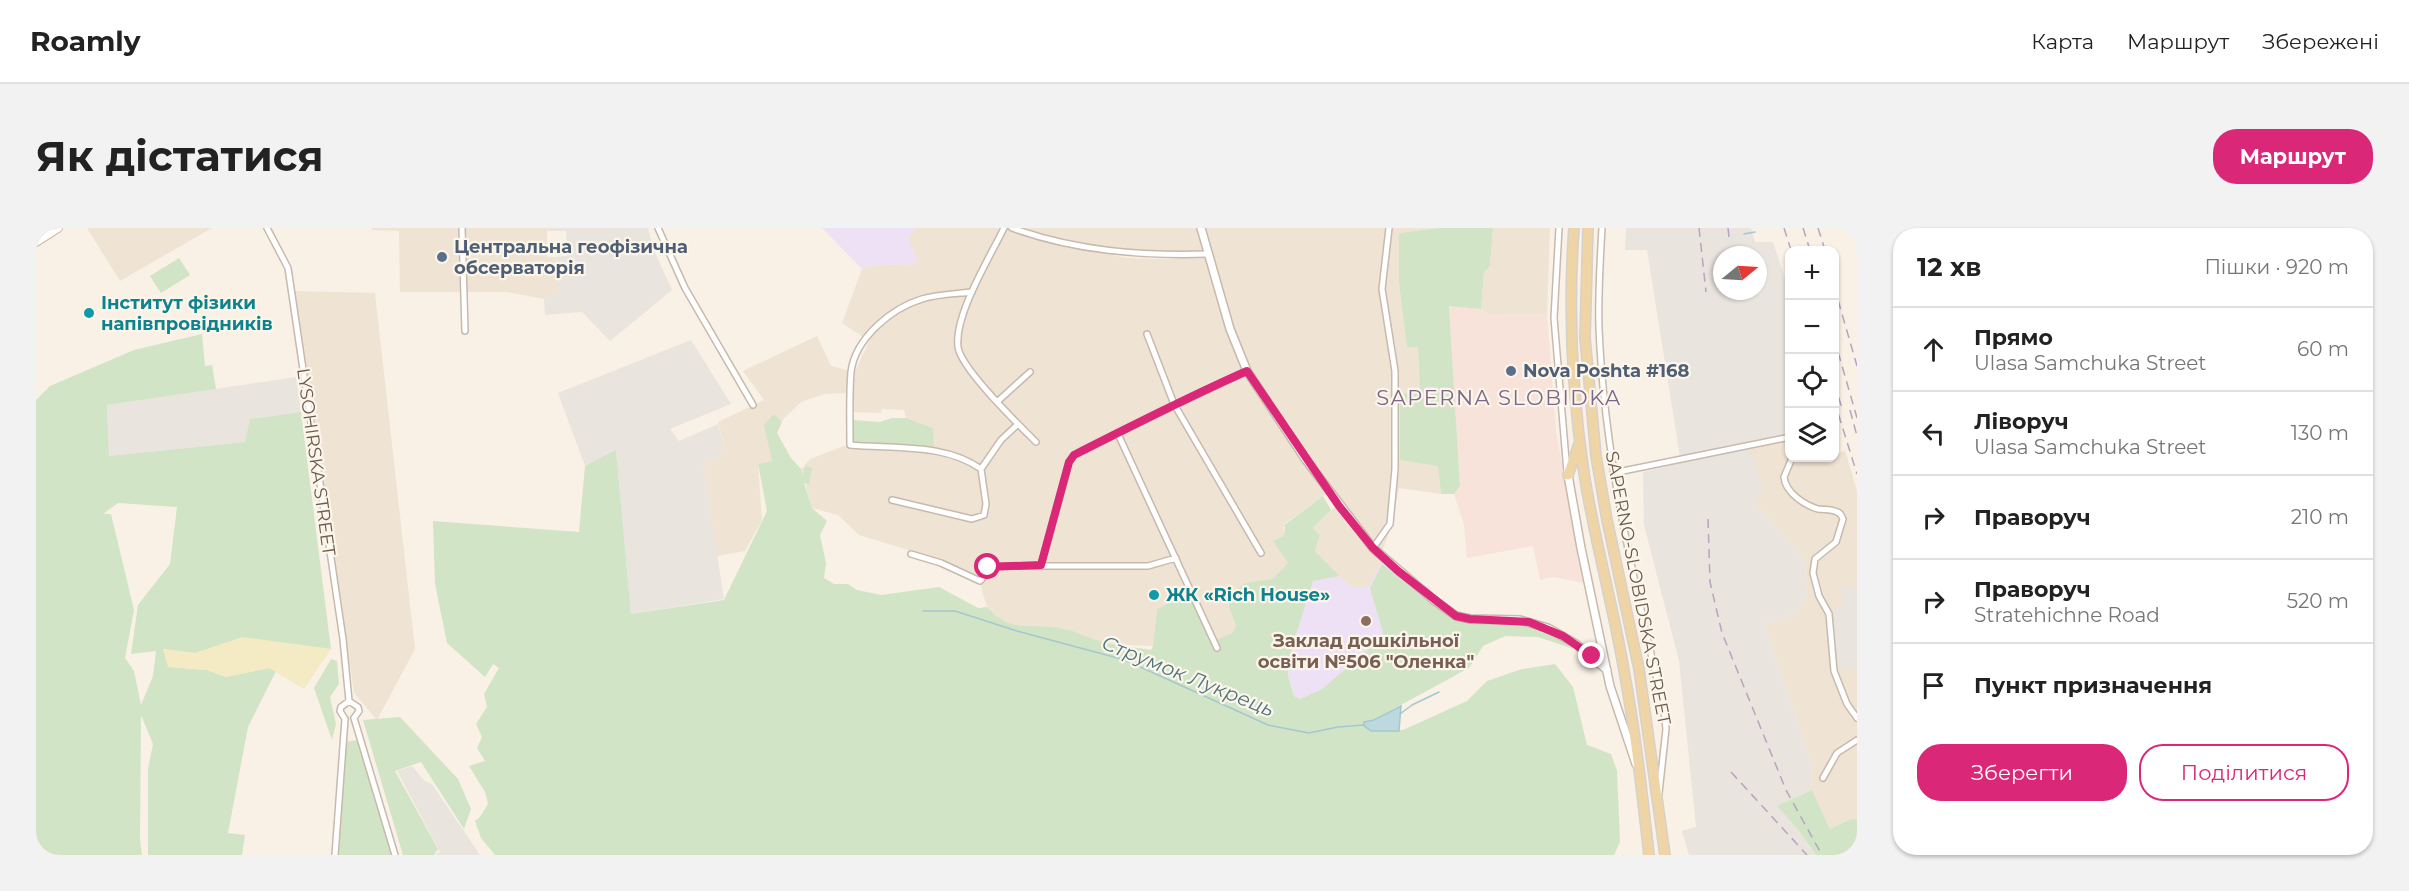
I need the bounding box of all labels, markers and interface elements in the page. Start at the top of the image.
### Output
text: Roamly [30,24,140,58]
text: Карта [2031,29,2094,54]
text: Маршрут [2127,29,2229,54]
text: Збережені [2262,29,2379,54]
button: Маршрут [2213,129,2373,184]
text: Як дістатися [36,130,324,182]
place label: Центральна геофізична обсерваторія [454,236,688,279]
north arrow [1713,246,1767,300]
map controls [1785,246,1839,462]
button: + [1785,246,1839,300]
marker: Центральна геофізична обсерваторія [435,250,449,264]
text: 12 хв [1917,251,1981,283]
text: Пішки · 920 m [2204,255,2349,279]
place label: Інститут фізики напівпровідників [101,292,273,335]
button: − [1785,300,1839,354]
marker: Інститут фізики напівпровідників [82,306,96,320]
text: Прямо [1974,324,2053,351]
icon: ahead [1917,333,1950,366]
text: 60 m [2297,337,2349,361]
text: Ulasa Samchuka Street [1974,351,2206,375]
button: locate [1785,354,1839,408]
place label: Nova Poshta #168 [1523,360,1690,382]
marker: Nova Poshta #168 [1504,364,1518,378]
street label: LYSOHIRSKA STREET [292,367,340,558]
district label: SAPERNA SLOBIDKA [1376,385,1622,410]
button: layers [1785,408,1839,462]
text: Ліворуч [1974,408,2069,435]
icon: left [1917,417,1950,450]
text: 130 m [2291,421,2349,445]
text: Ulasa Samchuka Street [1974,435,2206,459]
street label: SAPERNO-SLOBIDSKA STREET [1601,449,1675,727]
icon: right [1917,501,1950,534]
text: Праворуч [1974,504,2091,531]
text: 210 m [2291,505,2349,529]
route start [974,553,1000,579]
text: Праворуч [1974,576,2091,603]
place label: ЖК «Rich House» [1166,584,1330,606]
icon: right [1917,585,1950,618]
marker: ЖК «Rich House» [1147,588,1161,602]
text: 520 m [2287,589,2349,613]
text: Stratehichne Road [1974,603,2160,627]
marker: Заклад дошкільної освіти №506 "Оленка" [1359,614,1373,628]
water label: Струмок Лукрець [1098,630,1278,722]
place label: Заклад дошкільної освіти №506 "Оленка" [1258,630,1474,673]
route end [1578,642,1604,668]
icon: arrive [1917,669,1950,702]
text: Пункт призначення [1974,672,2212,699]
button: Зберегти [1917,744,2127,801]
button: Поділитися [2139,744,2349,801]

